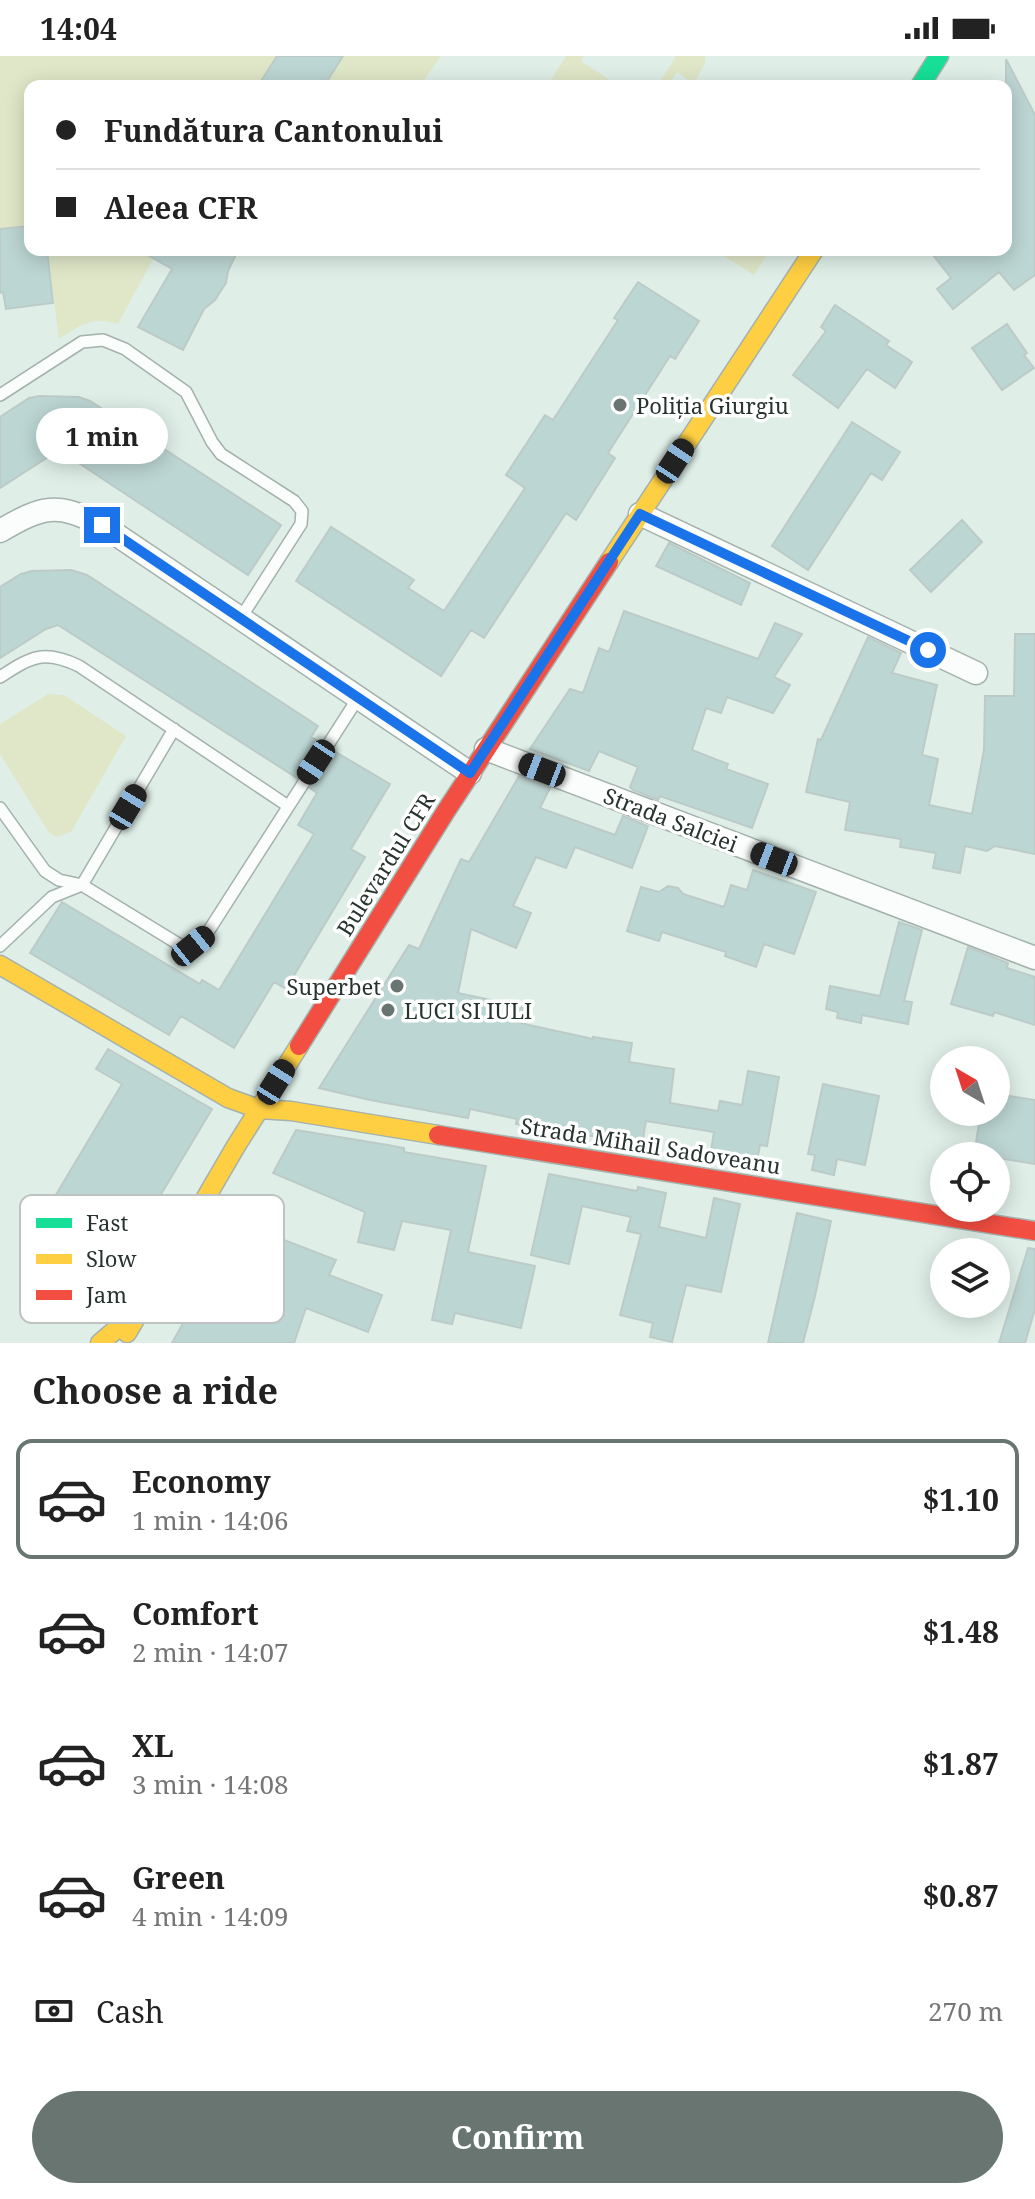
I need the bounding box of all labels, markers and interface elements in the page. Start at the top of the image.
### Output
text: 14:04 [40,8,117,49]
text: Fundătura Cantonului [104,110,443,151]
text: Aleea CFR [104,187,257,228]
place label: Poliția Giurgiu [636,390,789,420]
marker: Poliția Giurgiu [611,396,629,414]
callout: 1 min [36,409,168,465]
text: 1 min [65,418,139,454]
car [652,434,698,488]
route end [84,507,120,543]
route start [910,632,946,668]
car [293,735,339,789]
car [515,750,569,790]
car [105,780,151,834]
street label: Strada Salciei [600,780,742,858]
street label: Bulevardul CFR [329,786,441,941]
car [747,839,801,879]
car [167,922,219,970]
place label: Superbet [286,971,381,1001]
marker: Superbet [388,977,406,995]
place label: LUCI SI IULI [404,995,532,1025]
marker: LUCI SI IULI [379,1001,397,1019]
north arrow [930,1046,1010,1126]
map controls [930,1046,1010,1318]
car [253,1055,299,1109]
street label: Strada Mihail Sadoveanu [519,1110,783,1180]
button: locate [930,1142,1010,1222]
legend [20,1195,284,1323]
text: Fast [86,1207,128,1237]
button: layers [930,1238,1010,1318]
text: Slow [86,1243,136,1273]
text: Jam [85,1279,127,1309]
text: Choose a ride [32,1366,278,1415]
text: Economy [132,1461,271,1502]
icon: car [36,1463,108,1535]
text: $1.10 [922,1479,999,1520]
text: 1 min · 14:06 [132,1502,289,1538]
text: Comfort [132,1593,259,1634]
icon: car [36,1595,108,1667]
text: $1.48 [922,1611,999,1652]
text: 2 min · 14:07 [132,1634,289,1670]
text: XL [132,1725,174,1766]
icon: car [36,1727,108,1799]
text: $1.87 [922,1743,999,1784]
text: 3 min · 14:08 [132,1766,289,1802]
text: Green [132,1857,225,1898]
icon: car [36,1859,108,1931]
text: $0.87 [922,1875,999,1916]
text: 4 min · 14:09 [132,1898,289,1934]
icon: cash [32,1989,76,2033]
text: Cash [96,1991,164,2032]
text: 270 m [928,1993,1003,2029]
button: Confirm [32,2091,1003,2183]

